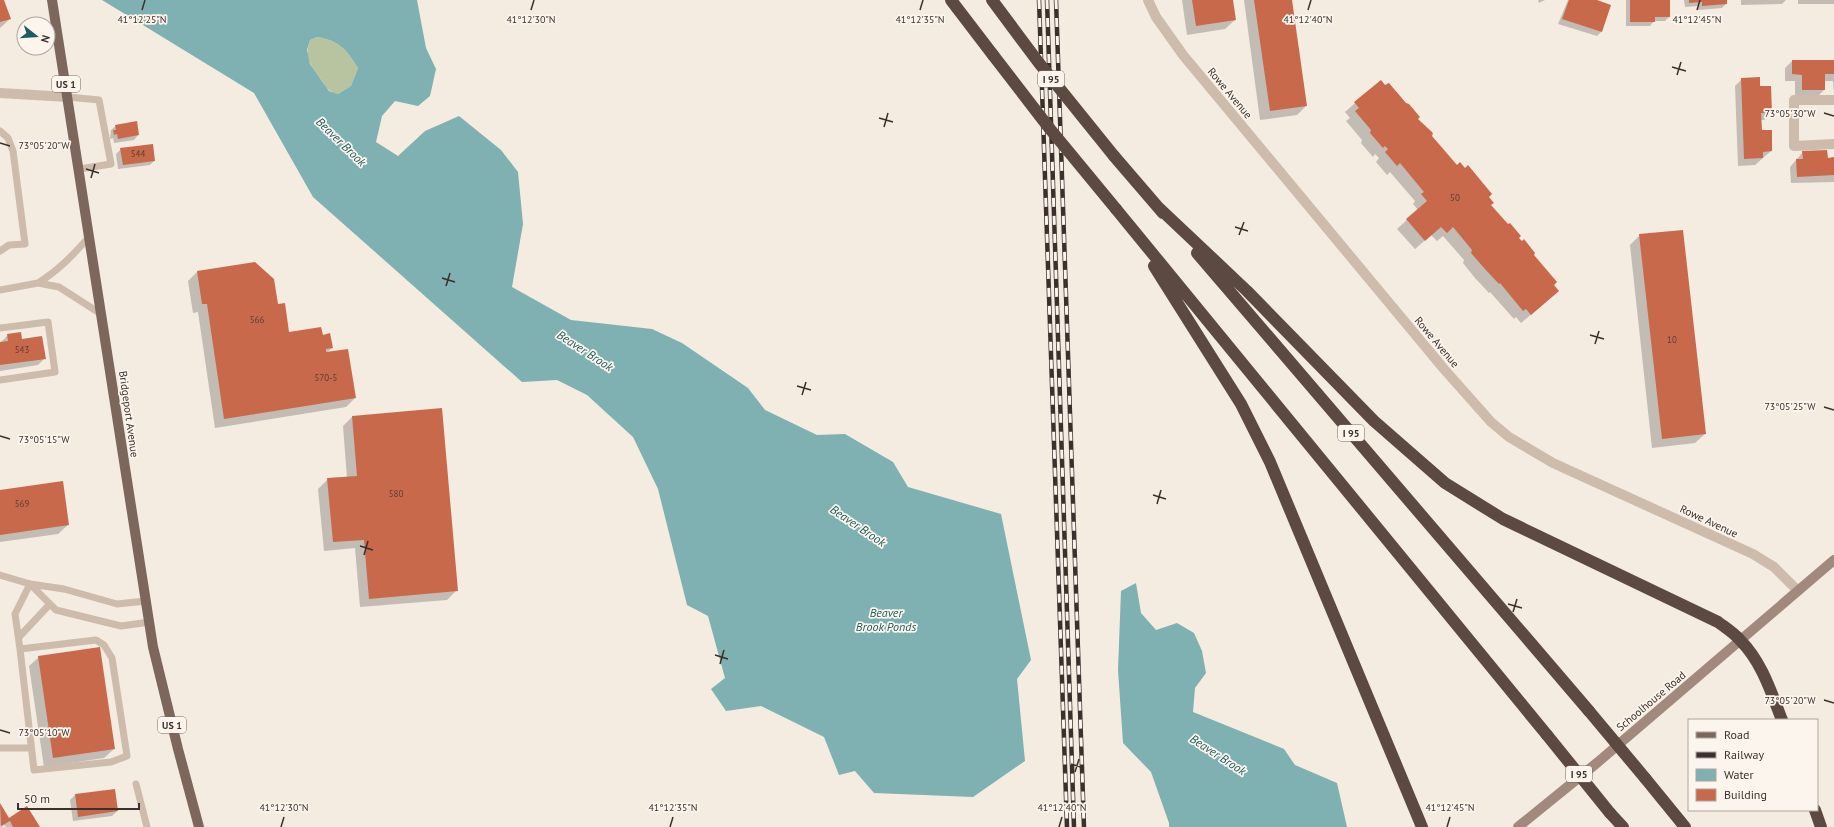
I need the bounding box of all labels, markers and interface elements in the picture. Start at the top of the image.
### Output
text: 41°12'25"N [117,13,167,26]
text: 41°12'30"N [506,13,556,26]
text: 41°12'35"N [895,13,945,26]
text: 41°12'40"N [1283,13,1333,26]
text: 41°12'45"N [1672,13,1722,26]
north arrow [16,16,56,56]
text: N [38,33,53,44]
street label: Rowe Avenue [1205,65,1256,122]
road number: I 95 [1038,71,1064,87]
road number: US 1 [52,76,80,92]
text: 73°05'30"W [1764,107,1816,120]
water label: Beaver Brook [313,114,370,170]
text: 73°05'20"W [18,139,70,152]
house number: 544 [131,148,145,159]
house number: 50 [1450,192,1460,203]
house number: 566 [250,314,264,325]
street label: Rowe Avenue [1412,314,1463,371]
water label: Beaver Brook [554,327,617,375]
house number: 10 [1667,334,1677,345]
house number: 543 [15,344,29,355]
street label: Bridgeport Avenue [116,370,142,459]
house number: 570-5 [315,372,338,383]
text: 73°05'25"W [1764,400,1816,413]
road number: I 95 [1338,425,1364,441]
text: 73°05'15"W [18,433,70,446]
house number: 580 [389,488,403,499]
house number: 569 [15,498,29,509]
street label: Rowe Avenue [1678,501,1741,541]
water label: Beaver Brook [828,502,889,550]
water label: Beaver Brook Ponds [856,605,916,634]
street label: Schoolhouse Road [1614,668,1689,734]
text: 73°05'20"W [1764,694,1816,707]
road number: US 1 [158,717,186,733]
legend [1688,719,1818,811]
text: 73°05'10"W [18,726,70,739]
text: Road [1724,727,1749,742]
water label: Beaver Brook [1187,731,1250,779]
text: Railway [1724,747,1764,762]
road number: I 95 [1566,766,1592,782]
text: Water [1724,767,1754,782]
scale bar [18,785,139,811]
text: Building [1724,787,1767,802]
text: 50 m [24,791,50,806]
text: 41°12'30"N [259,801,309,814]
text: 41°12'35"N [648,801,698,814]
text: 41°12'40"N [1037,801,1087,814]
text: 41°12'45"N [1425,801,1475,814]

